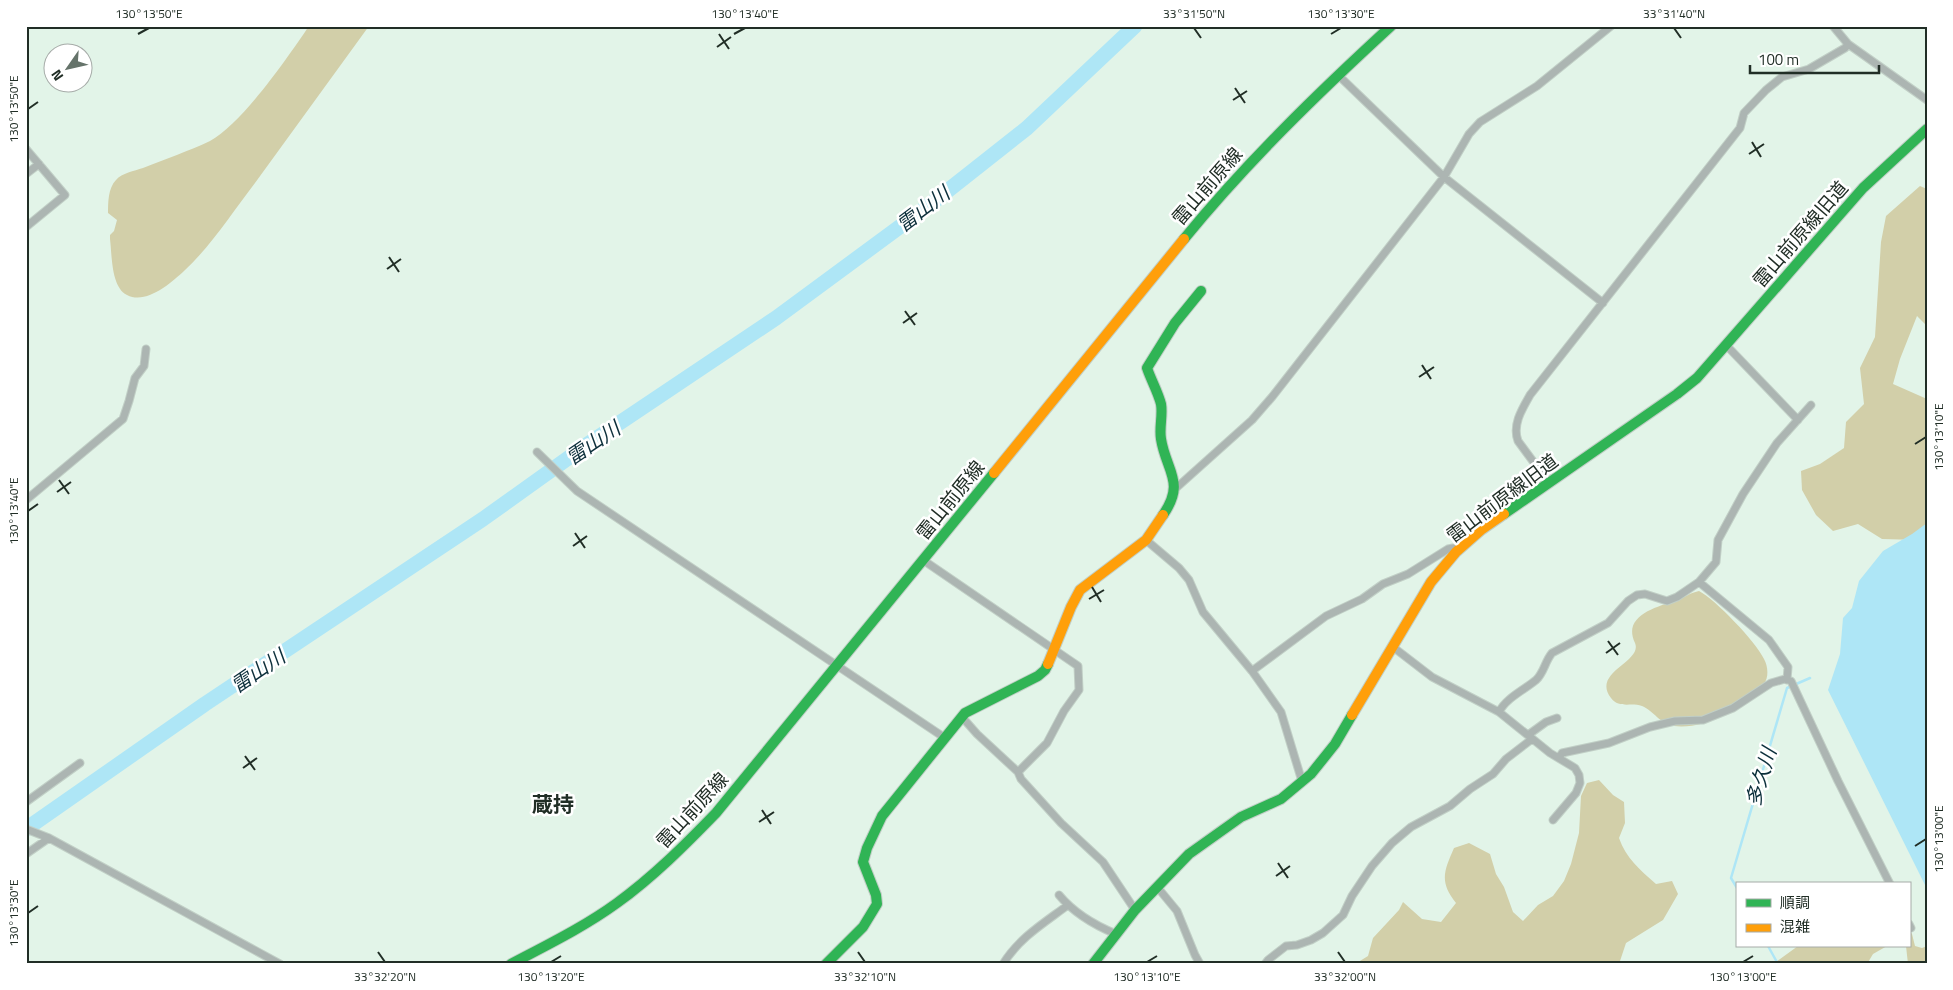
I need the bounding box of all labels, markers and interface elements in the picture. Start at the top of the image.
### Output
text: 130°13'50"E [115,4,183,23]
text: 130°13'40"E [711,4,779,23]
text: 33°31'50"N [1163,4,1225,23]
text: 130°13'30"E [1307,4,1375,23]
text: 33°31'40"N [1643,4,1705,23]
north arrow [42,42,92,92]
scale bar [1750,42,1879,74]
text: 100 m [1758,48,1799,71]
text: N [45,66,68,85]
text: 130°13'50"E [4,75,23,143]
street label: 雷山前原線 [1165,140,1249,231]
street label: 雷山前原線旧道 [1745,174,1854,293]
water label: 雷山川 [889,177,958,239]
text: 130°13'10"E [1929,403,1948,471]
water label: 雷山川 [559,412,628,472]
street label: 雷山前原線旧道 [1440,446,1564,549]
street label: 雷山前原線 [908,454,991,546]
text: 130°13'40"E [4,477,23,545]
water label: 雷山川 [224,640,293,700]
water label: 多久川 [1737,742,1785,810]
street label: 雷山前原線 [649,765,735,854]
district label: 蔵持 [532,788,574,820]
text: 130°13'00"E [1929,805,1948,873]
text: 130°13'30"E [4,879,23,947]
legend [1736,882,1910,948]
text: 順調 [1780,891,1810,914]
text: 混雑 [1780,915,1810,938]
text: 33°32'20"N [354,967,416,986]
text: 130°13'20"E [517,967,585,986]
text: 33°32'10"N [834,967,896,986]
text: 130°13'10"E [1113,967,1181,986]
text: 33°32'00"N [1314,967,1376,986]
text: 130°13'00"E [1709,967,1777,986]

